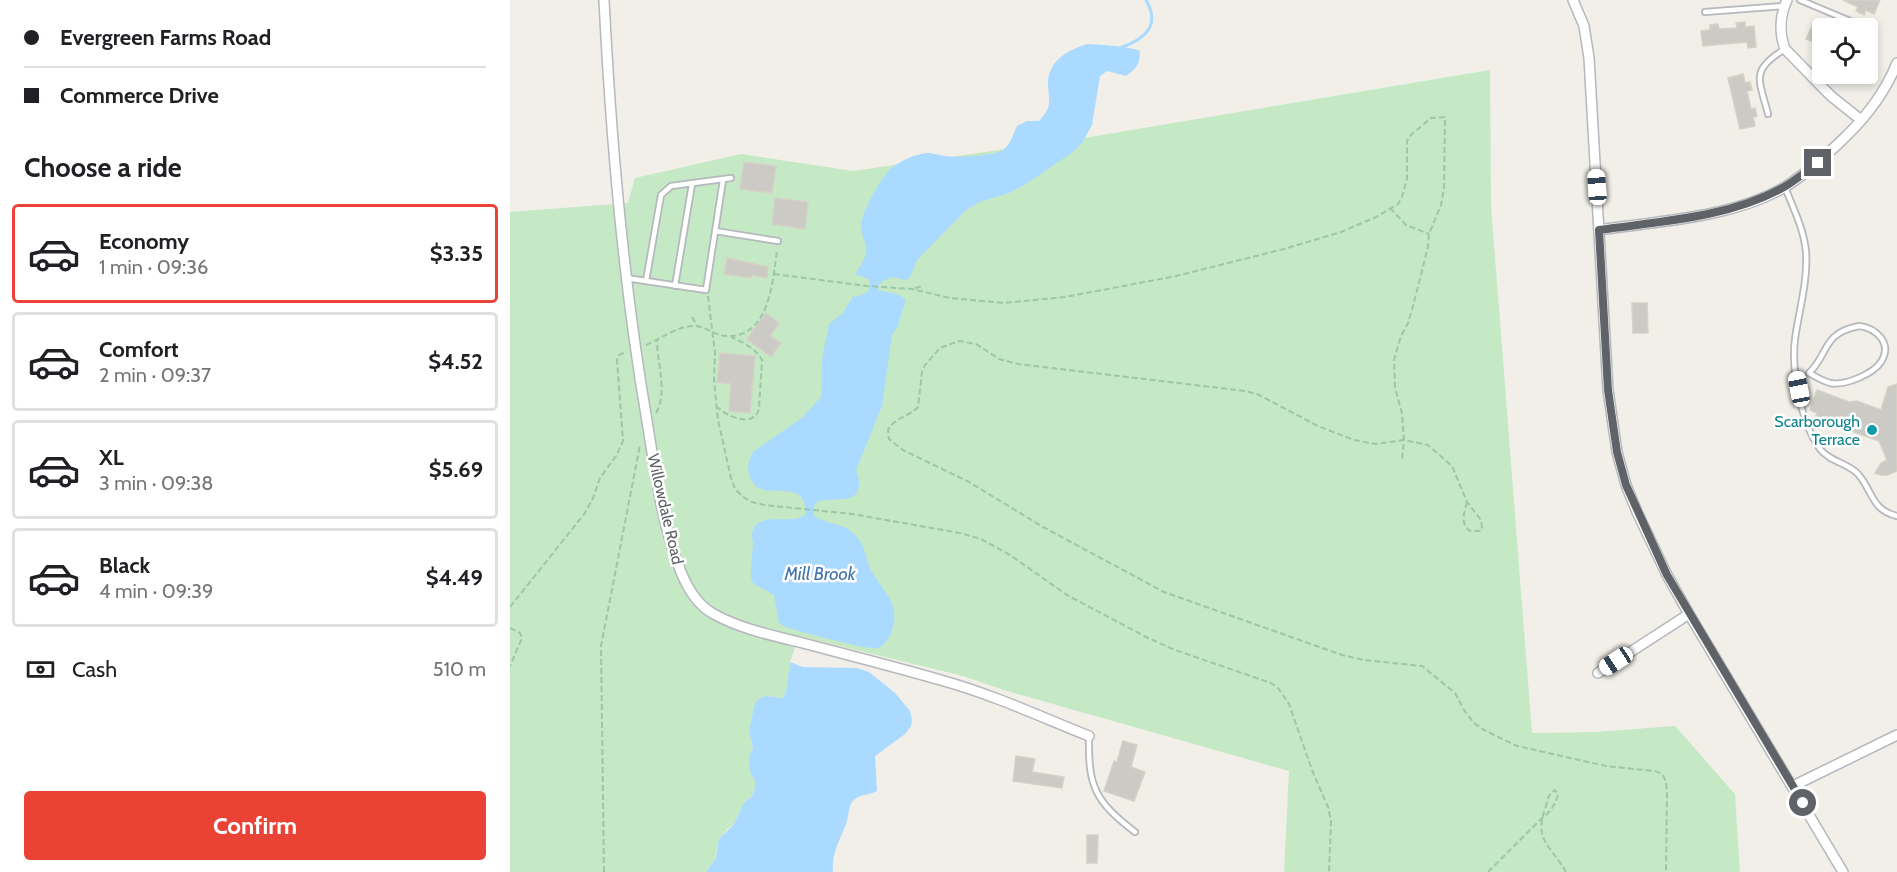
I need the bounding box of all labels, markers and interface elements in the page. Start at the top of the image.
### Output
map controls [1812,18,1878,84]
button: locate [1812,18,1878,84]
text: Evergreen Farms Road [60,24,271,51]
text: Commerce Drive [60,82,219,109]
route end [1804,149,1831,176]
text: Choose a ride [24,151,182,184]
car [1587,168,1607,206]
icon: car [27,227,81,281]
text: Economy [99,228,189,255]
text: $3.35 [430,240,483,267]
text: 1 min · 09:36 [99,255,208,279]
icon: car [27,335,81,389]
text: Comfort [99,336,178,363]
text: $4.52 [428,348,483,375]
text: 2 min · 09:37 [99,363,211,387]
car [1787,370,1811,408]
place label: Scarborough Terrace [1774,412,1860,449]
marker: Scarborough Terrace [1865,423,1879,437]
icon: car [27,443,81,497]
text: XL [99,444,124,471]
street label: Willowdale Road [644,452,687,566]
text: $5.69 [429,456,483,483]
text: 3 min · 09:38 [99,471,213,495]
icon: car [27,551,81,605]
text: Black [99,552,150,579]
water label: Mill Brook [784,563,857,585]
text: $4.49 [426,564,483,591]
text: 4 min · 09:39 [99,579,213,603]
car [1596,644,1636,678]
icon: cash [24,653,57,686]
text: Cash [72,656,117,683]
text: 510 m [433,657,486,681]
route start [1789,789,1816,816]
button: Confirm [24,791,486,860]

